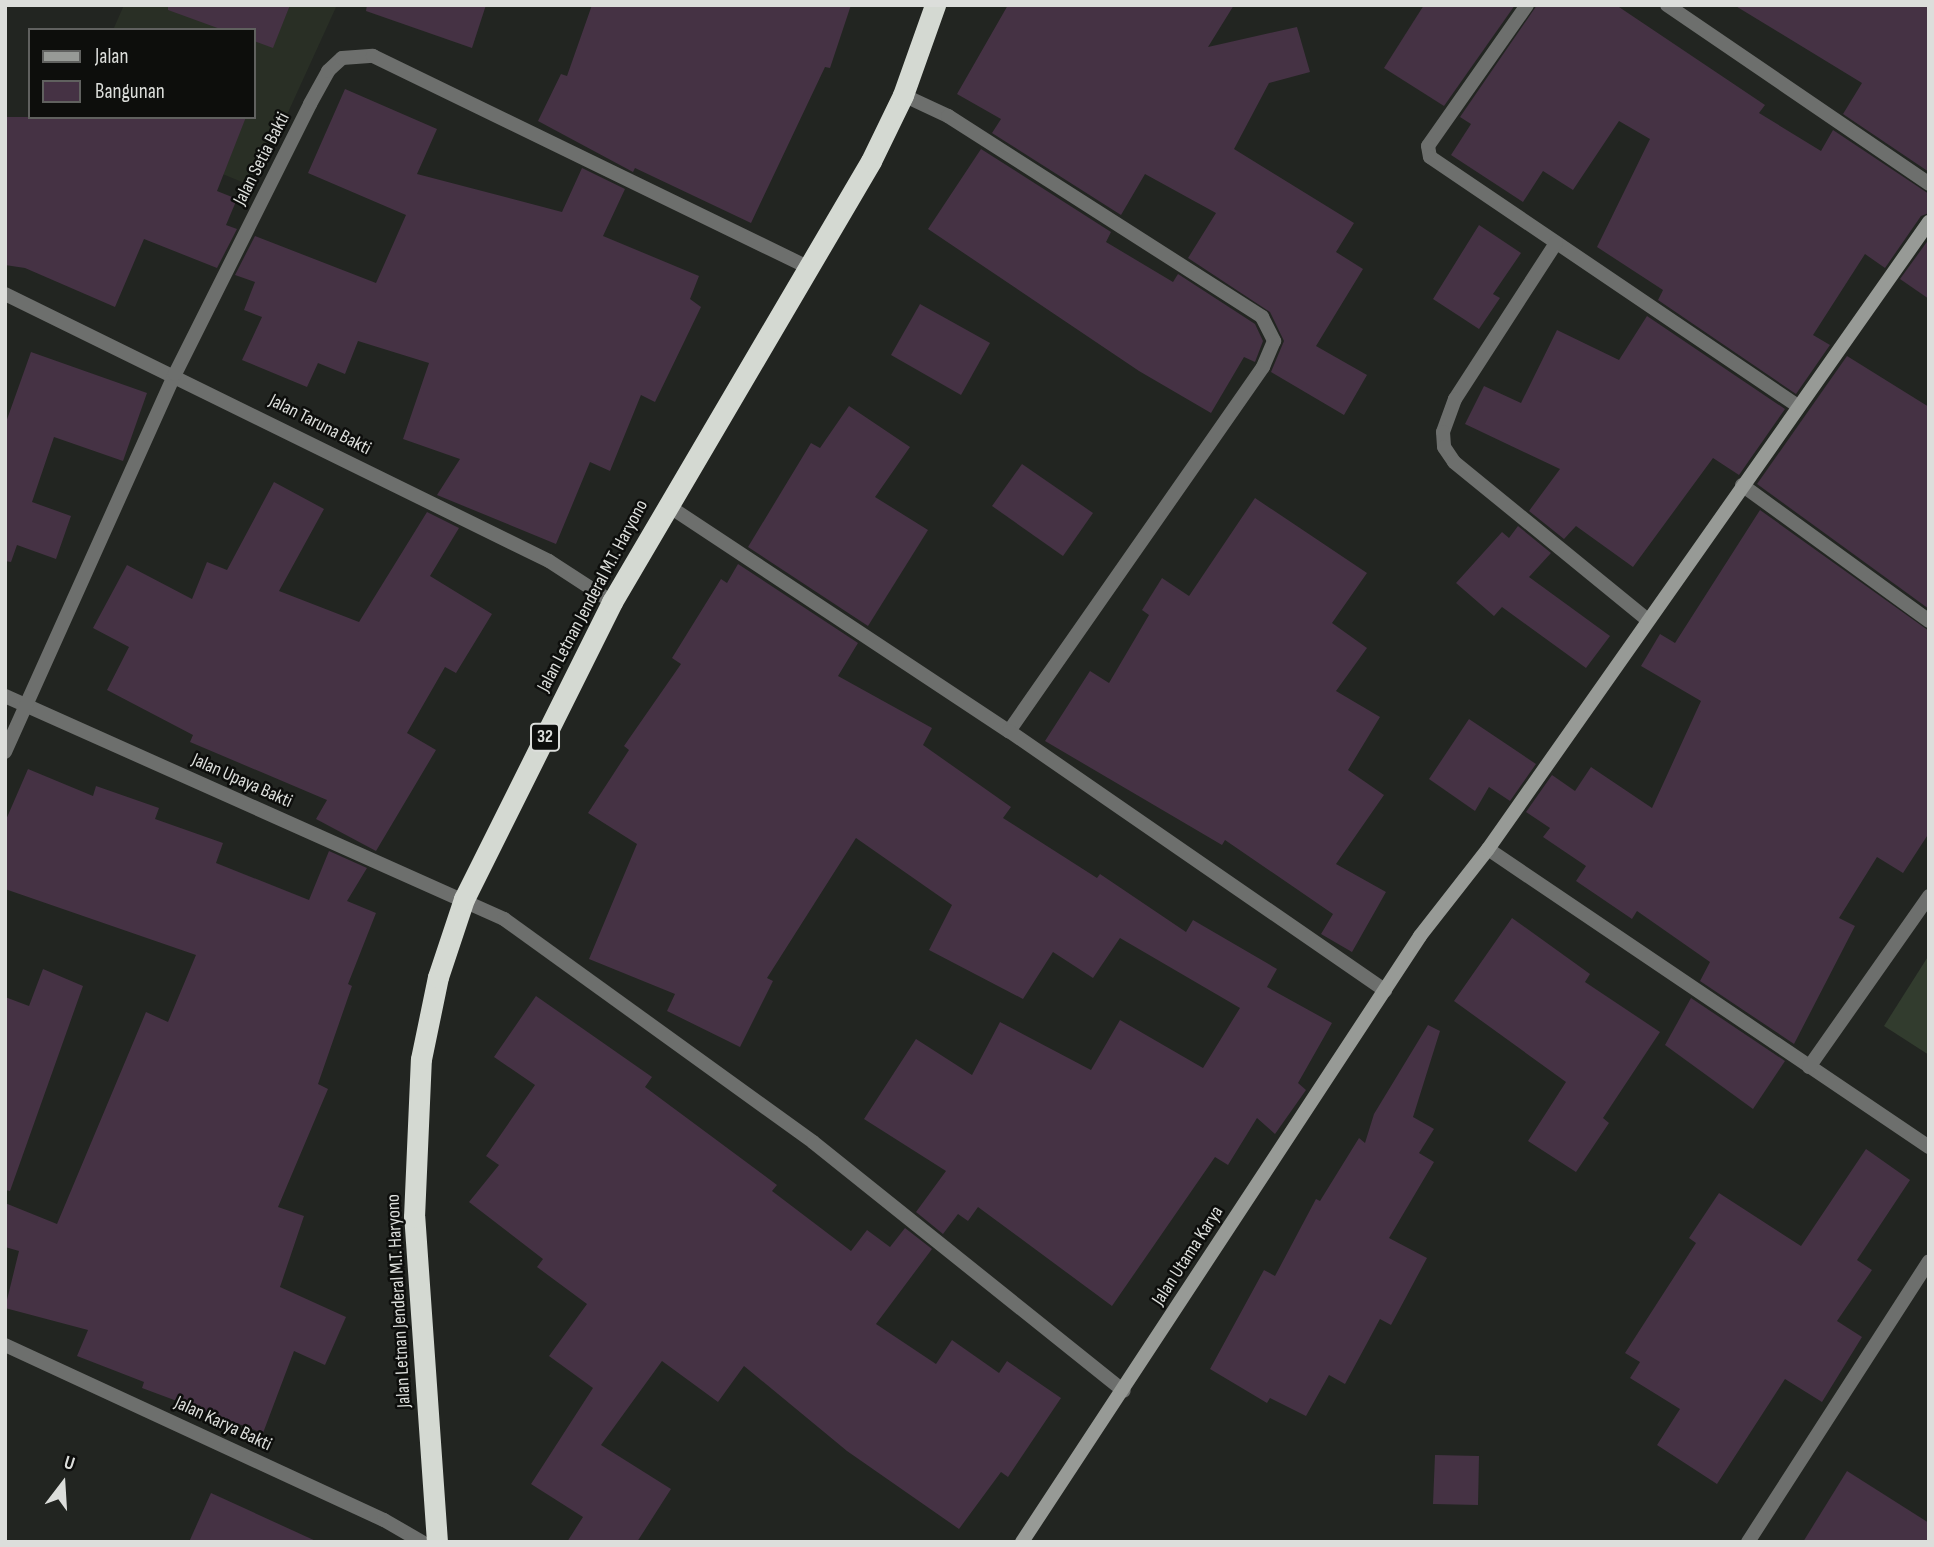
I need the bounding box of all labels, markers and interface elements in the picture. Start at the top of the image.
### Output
legend [28,28,256,119]
text: Jalan [95,44,128,69]
text: Bangunan [95,79,165,104]
street label: Jalan Setia Bakti [229,109,295,209]
street label: Jalan Taruna Bakti [265,390,375,460]
street label: Jalan Letnan Jenderal M.T. Haryono [533,496,653,696]
road number: 32 [529,722,561,752]
street label: Jalan Upaya Bakti [188,749,296,813]
street label: Jalan Letnan Jenderal M.T. Haryono [382,1194,416,1408]
street label: Jalan Utama Karya [1147,1202,1229,1310]
street label: Jalan Karya Bakti [171,1392,275,1456]
north arrow [28,1449,98,1519]
text: U [61,1451,77,1476]

